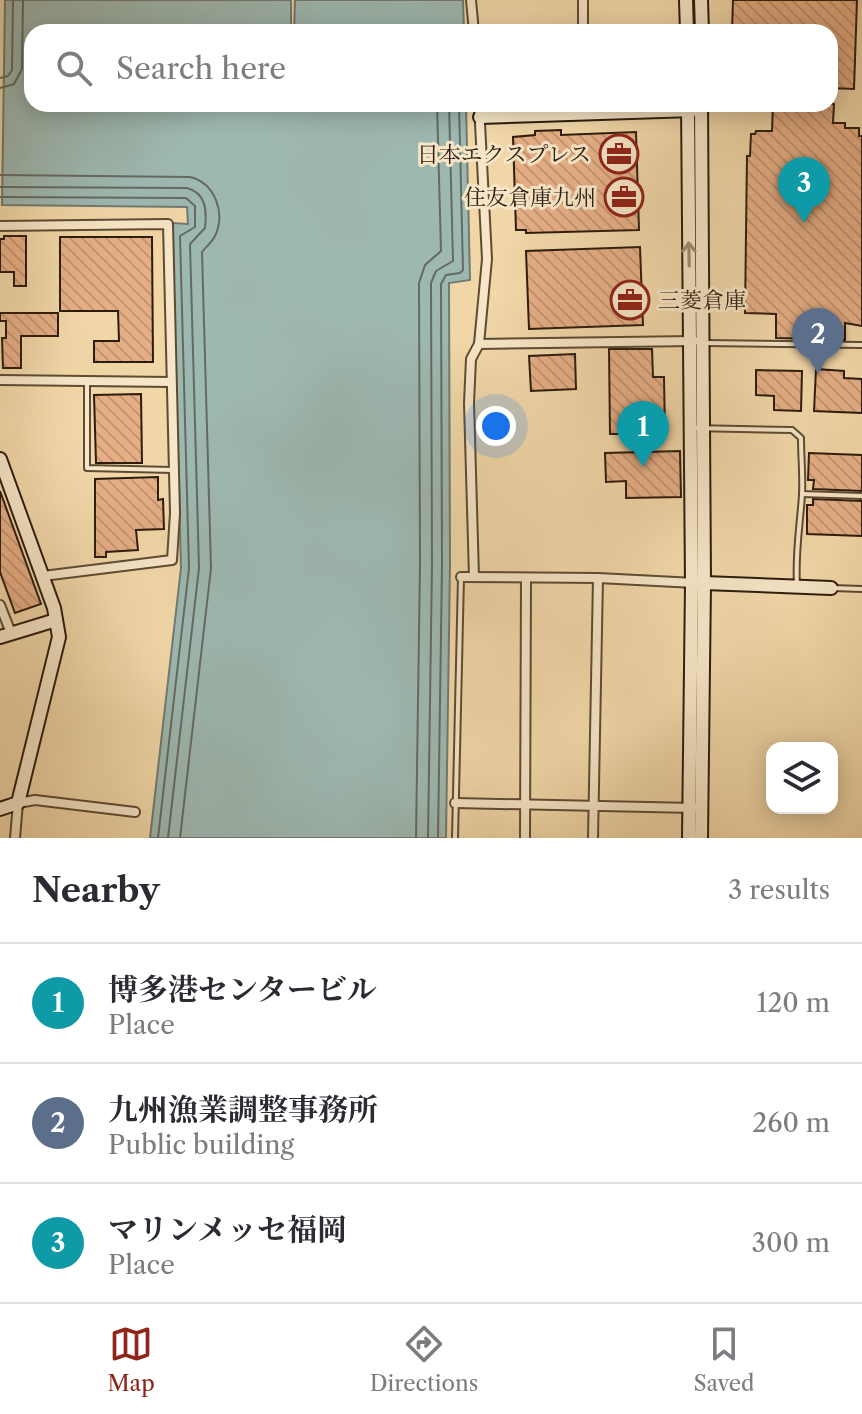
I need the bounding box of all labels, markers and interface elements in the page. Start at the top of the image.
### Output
search box [24,24,838,112]
icon: search [52,46,96,90]
text: Search here [116,50,286,87]
office icon: 日本エクスプレス [598,133,640,175]
place label: 日本エクスプレス [417,141,591,168]
pin: 3 [778,157,830,223]
office icon: 住友倉庫九州 [603,176,645,218]
place label: 住友倉庫九州 [464,184,596,211]
one-way arrow [681,241,697,268]
office icon: 三菱倉庫 [609,279,651,321]
place label: 三菱倉庫 [658,287,746,314]
pin: 2 [792,308,844,374]
pin: 1 [617,401,669,467]
your location [476,406,516,446]
map controls [766,742,838,814]
button: layers [766,742,838,814]
text: Nearby [32,869,160,911]
text: 3 results [728,874,830,906]
text: 博多港センタービル [108,971,377,1008]
text: 1 [52,987,64,1019]
text: 120 m [756,987,830,1019]
text: Place [108,1009,175,1041]
text: 九州漁業調整事務所 [108,1091,378,1128]
text: 2 [50,1107,66,1139]
text: 260 m [752,1107,830,1139]
text: Public building [108,1129,294,1161]
text: マリンメッセ福岡 [108,1211,347,1248]
text: 3 [51,1227,65,1259]
text: 300 m [752,1227,830,1259]
text: Place [108,1249,175,1281]
tab: Map [107,1322,155,1397]
tab: Directions [370,1322,478,1397]
tab: Saved [693,1322,754,1397]

